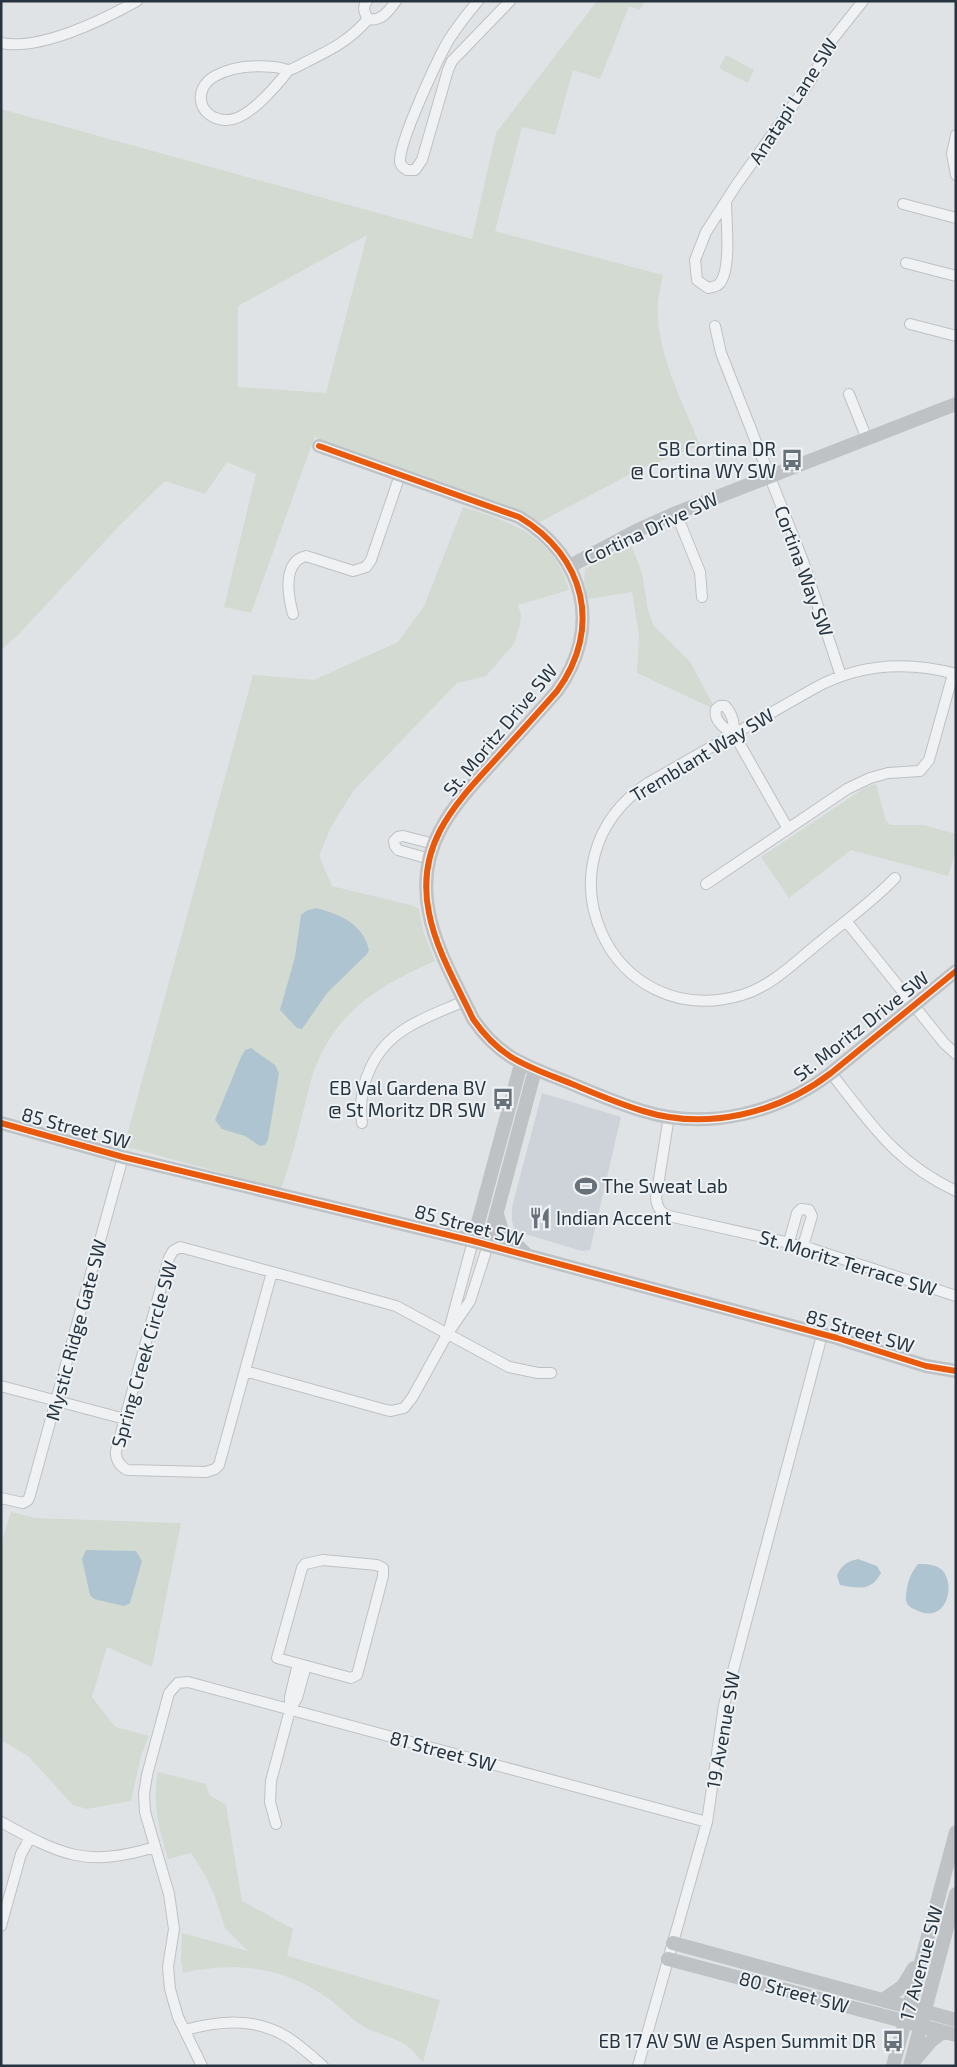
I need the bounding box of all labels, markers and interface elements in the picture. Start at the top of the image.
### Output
street label: Anatapi Lane SW [743,34,842,168]
place label: SB Cortina DR @ Cortina WY SW [630,437,776,482]
bus stop icon: SB Cortina DR @ Cortina WY SW [779,447,805,473]
street label: Cortina Drive SW [580,487,721,569]
street label: Cortina Way SW [770,502,839,639]
street label: St. Moritz Drive SW [438,659,562,800]
street label: Tremblant Way SW [626,703,778,807]
street label: St. Moritz Drive SW [788,966,933,1086]
place label: EB Val Gardena BV @ St Moritz DR SW [328,1076,486,1121]
bus stop icon: EB Val Gardena BV @ St Moritz DR SW [490,1086,516,1112]
street label: 85 Street SW [19,1102,133,1153]
sports icon: The Sweat Lab [573,1173,599,1199]
place label: The Sweat Lab [602,1174,728,1197]
street label: 85 Street SW [412,1199,526,1250]
restaurant icon: Indian Accent [527,1205,553,1231]
place label: Indian Accent [556,1206,671,1229]
street label: St. Moritz Terrace SW [757,1225,939,1300]
street label: Mystic Ridge Gate SW [40,1237,111,1423]
street label: Spring Creek Circle SW [106,1258,181,1450]
street label: 85 Street SW [803,1304,917,1357]
street label: 19 Avenue SW [701,1669,744,1790]
street label: 81 Street SW [387,1725,499,1776]
street label: 17 Avenue SW [894,1903,947,2023]
street label: 80 Street SW [737,1966,852,2017]
bus stop icon: EB 17 AV SW @ Aspen Summit DR [880,2028,906,2054]
place label: EB 17 AV SW @ Aspen Summit DR [598,2029,876,2052]

